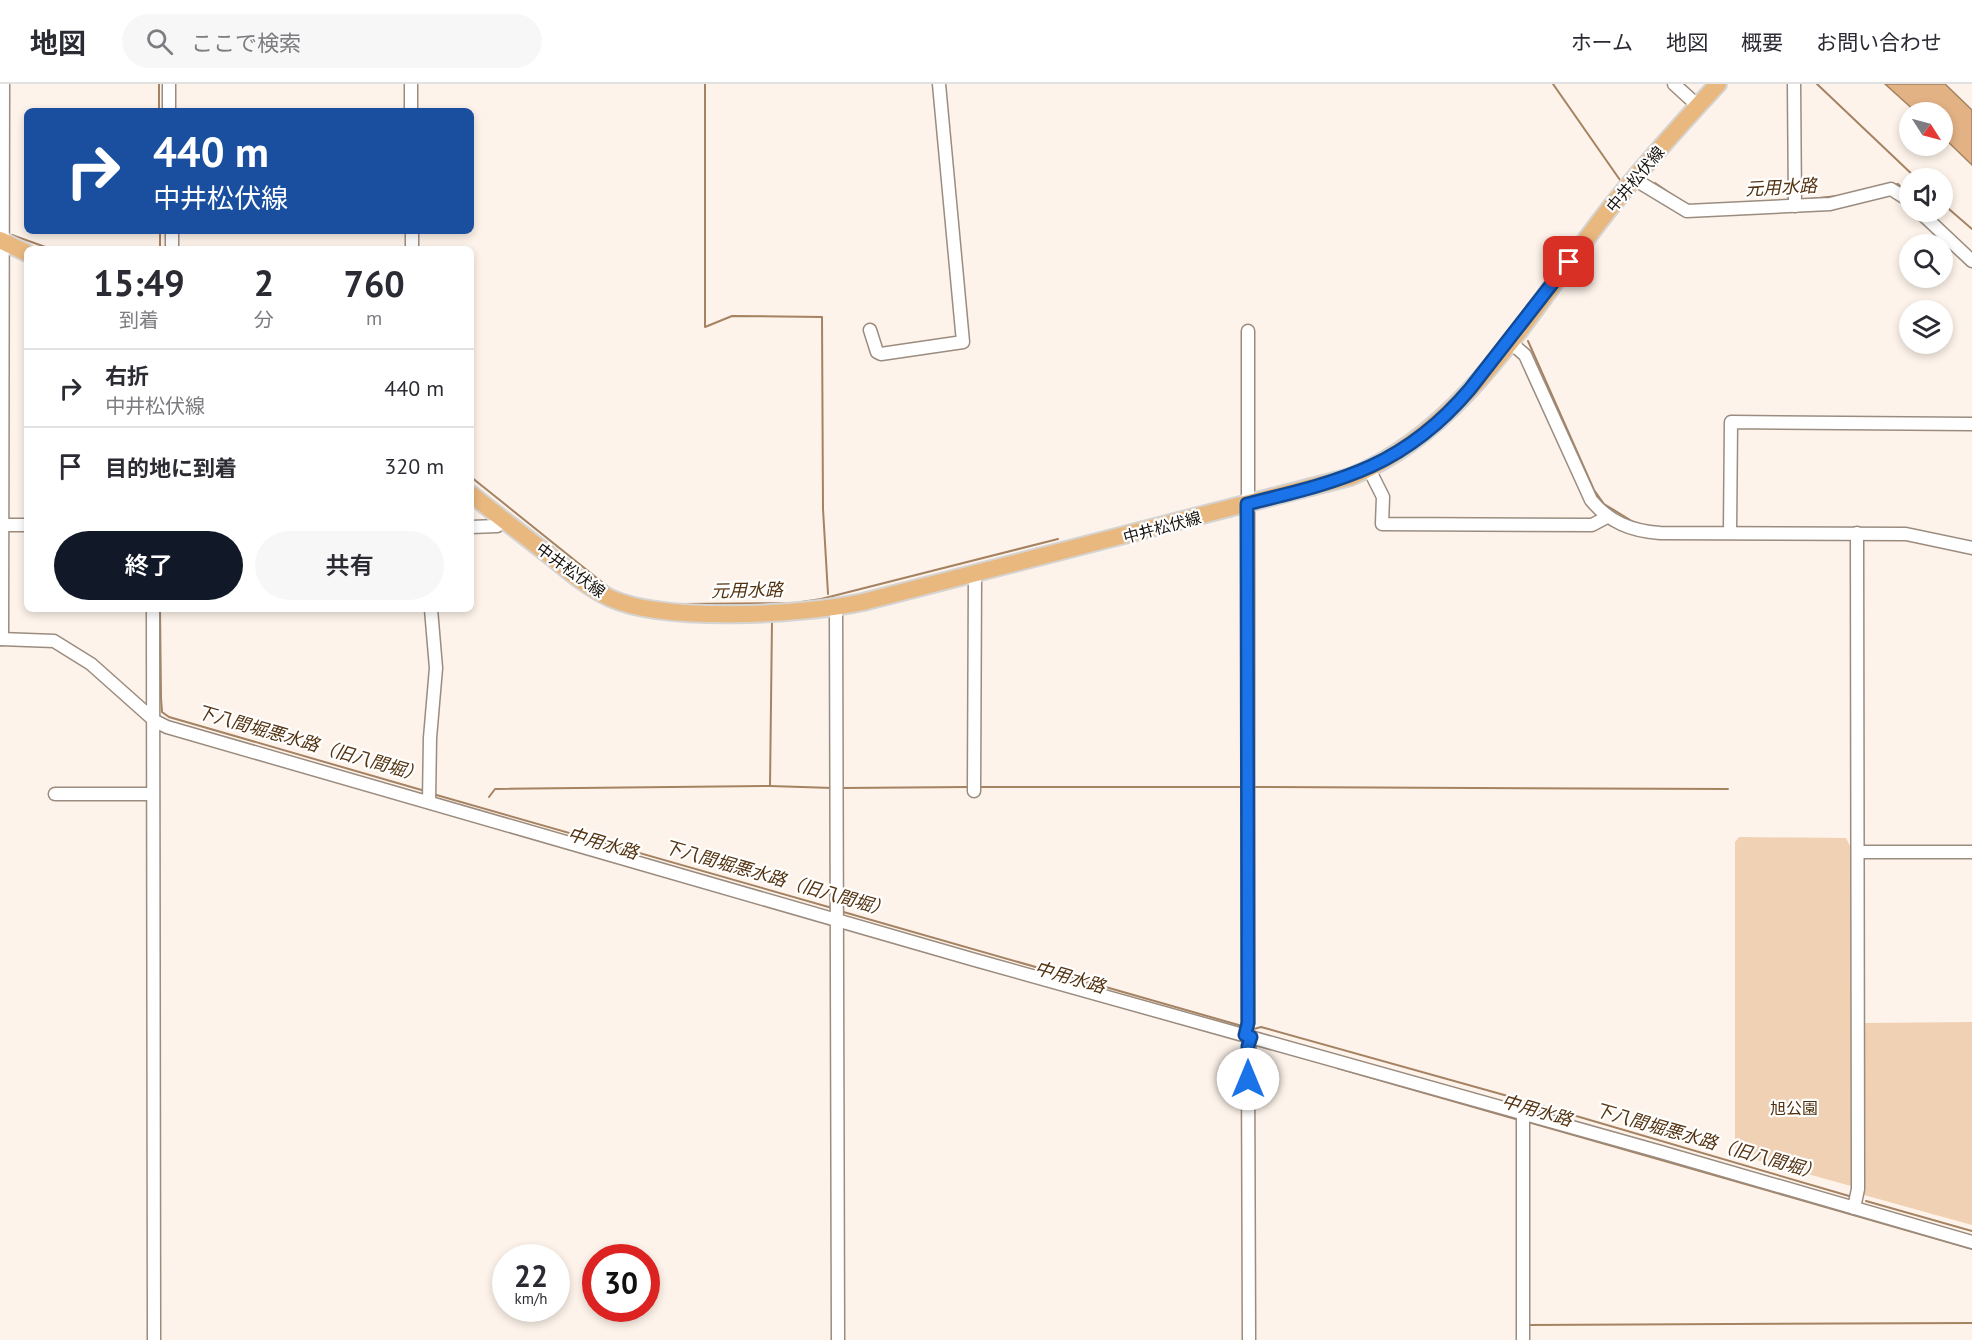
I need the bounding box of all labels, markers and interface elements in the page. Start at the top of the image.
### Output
search box [122,14,542,68]
text: 地図 [30,24,86,61]
icon: search [143,25,176,58]
text: ここで検索 [191,29,301,57]
text: ホーム [1571,29,1633,56]
text: 地図 [1666,29,1708,56]
text: 概要 [1741,29,1783,56]
text: お問い合わせ [1816,29,1942,56]
north arrow [1899,102,1953,156]
map controls [1899,102,1953,354]
text: 440 m [153,124,269,179]
icon: right [54,132,132,210]
street label: 中井松伏線 [1602,142,1668,216]
button: sound [1899,168,1953,222]
water label: 元用水路 [1744,174,1820,200]
text: 中井松伏線 [153,181,288,215]
button: search [1899,234,1953,288]
pin [1543,236,1594,287]
icon: arrive [1552,245,1585,278]
text: 15:49 [93,259,185,306]
text: 2 [254,259,274,306]
text: 760 [343,260,405,307]
button: layers [1899,300,1953,354]
text: m [366,305,382,331]
text: 到着 [119,307,159,333]
text: 分 [254,307,274,333]
text: 右折 [105,362,149,390]
icon: right [54,372,87,405]
text: 440 m [384,374,444,402]
text: 中井松伏線 [105,393,205,419]
icon: arrive [54,450,87,483]
text: 320 m [384,452,444,480]
text: 目的地に到着 [105,454,237,482]
street label: 中井松伏線 [1121,507,1203,547]
button: 終了 [54,531,243,600]
button: 共有 [255,531,444,600]
street label: 中井松伏線 [533,538,609,602]
water label: 元用水路 [711,578,785,602]
water label: 下八間堀悪水路（旧八間堀） [194,700,426,786]
water label: 中用水路 [565,822,643,865]
water label: 下八間堀悪水路（旧八間堀） [661,835,893,921]
water label: 中用水路 [1032,956,1110,999]
position arrow [1216,1047,1280,1111]
water label: 中用水路 [1499,1089,1577,1132]
water label: 下八間堀悪水路（旧八間堀） [1592,1098,1824,1184]
park label: 旭公園 [1770,1098,1818,1118]
speed limit sign: 30 [582,1244,660,1322]
text: 22 [514,1256,548,1295]
text: km/h [515,1289,547,1308]

